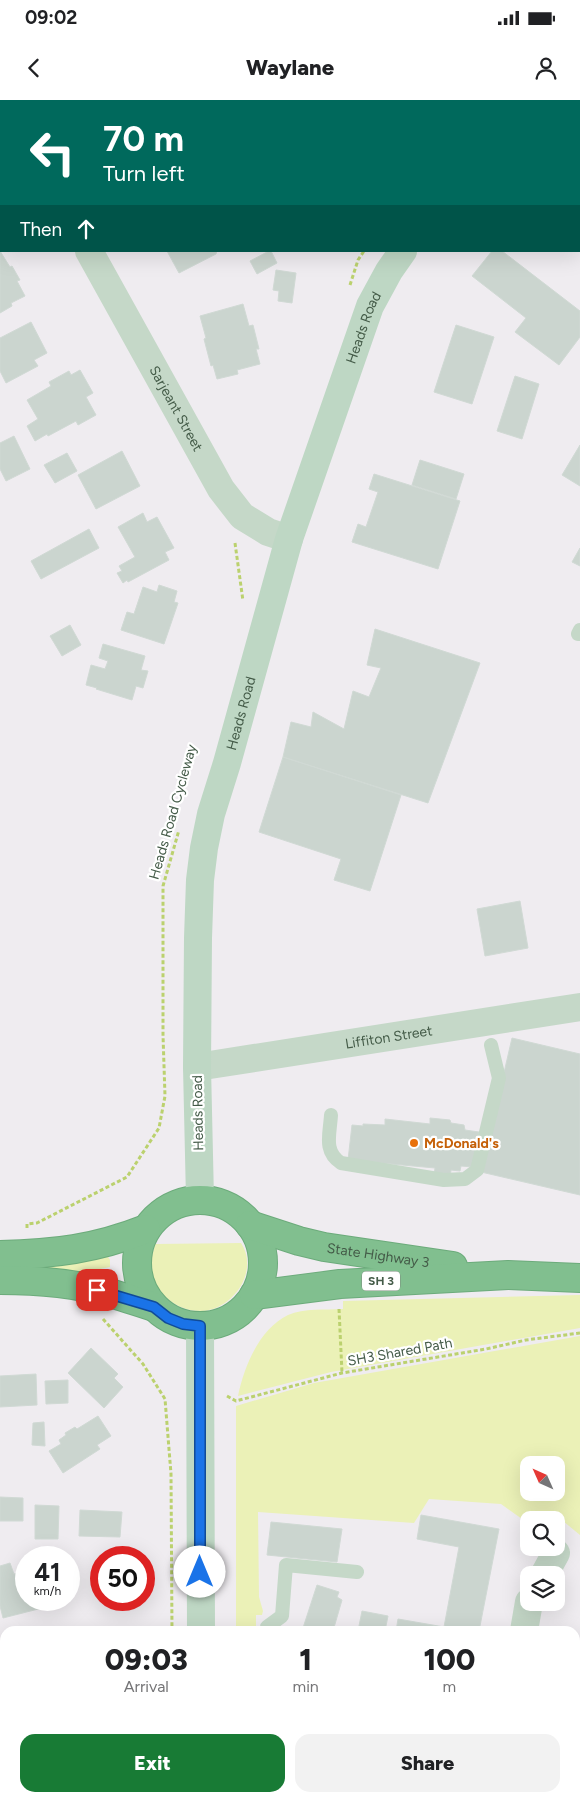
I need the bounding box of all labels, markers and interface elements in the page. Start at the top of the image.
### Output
text: 09:02 [25,6,77,29]
icon: back [20,54,48,82]
text: Waylane [246,54,334,81]
icon: person [532,54,560,82]
text: 70 m [103,118,184,160]
icon: left [20,120,85,185]
text: Turn left [103,160,185,187]
icon: ahead [72,215,100,243]
text: Then [20,218,62,241]
street label: Heads Road [342,288,385,366]
street label: Sarjeant Street [146,363,207,454]
street label: Heads Road [222,675,259,752]
street label: Heads Road Cycleway [146,742,201,882]
street label: Liffiton Street [344,1022,433,1052]
street label: Heads Road [189,1075,207,1151]
place label: McDonald's [424,1135,499,1152]
marker: McDonald's [408,1137,420,1149]
street label: State Highway 3 [326,1239,431,1271]
pin [76,1269,118,1311]
road number: SH 3 [362,1272,400,1290]
icon: arrive [83,1276,111,1304]
street label: SH3 Shared Path [346,1334,454,1370]
north arrow [520,1456,565,1501]
map controls [520,1456,565,1611]
button: search [520,1511,565,1556]
position arrow [173,1545,225,1597]
speed limit sign: 50 [90,1546,155,1611]
text: 41 [34,1557,61,1587]
button: layers [520,1566,565,1611]
text: km/h [34,1584,61,1598]
text: 09:03 [105,1641,188,1678]
text: 1 [299,1641,312,1678]
text: 100 [423,1641,475,1678]
text: Arrival [124,1677,169,1696]
text: min [293,1677,319,1696]
text: m [443,1677,456,1696]
button: Exit [20,1734,285,1792]
button: Share [295,1734,560,1792]

